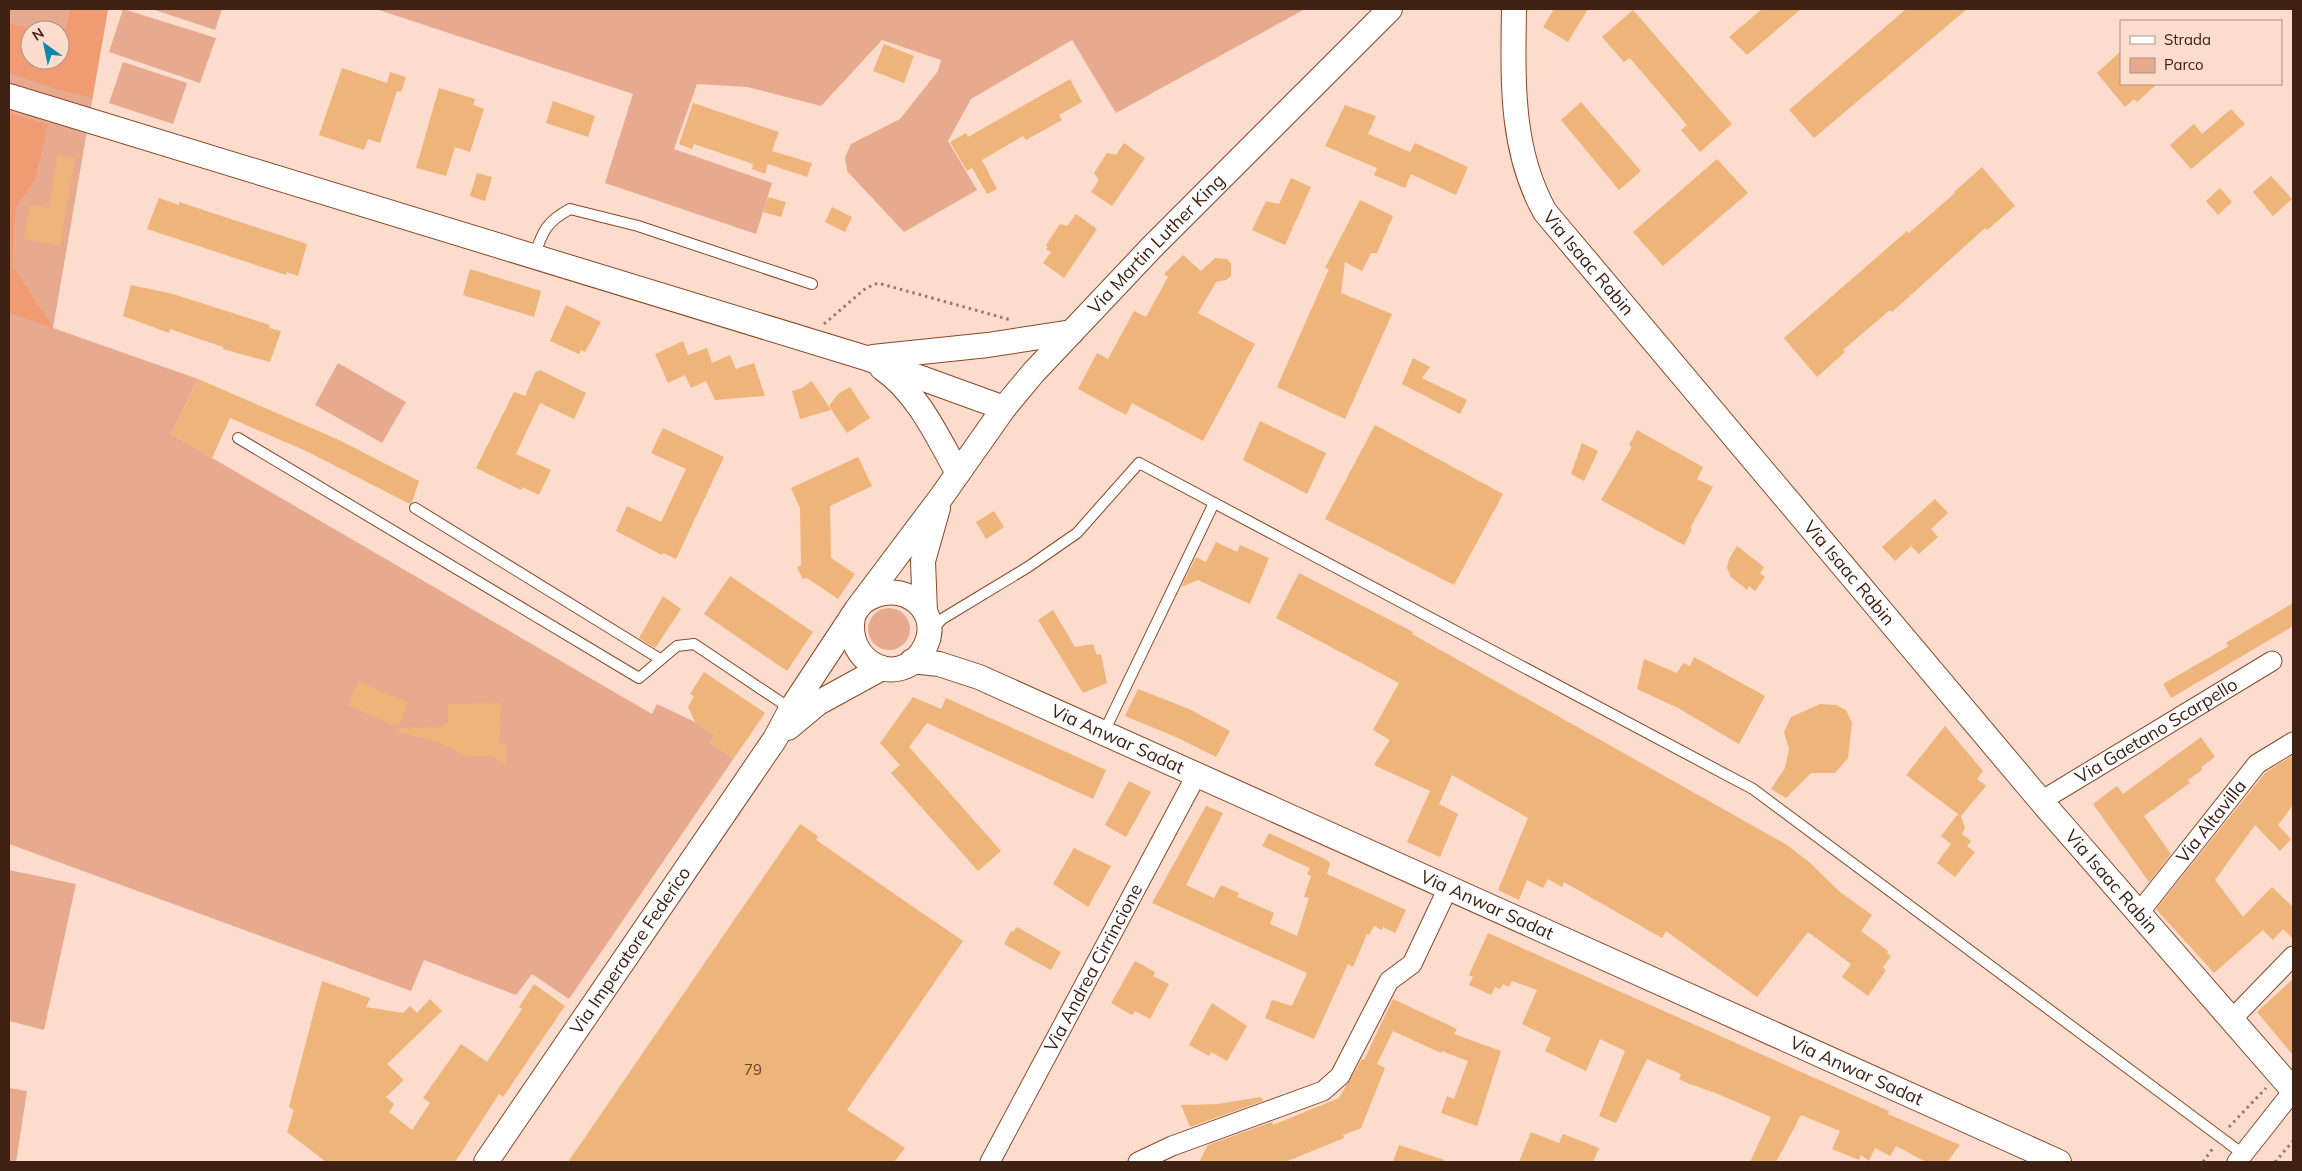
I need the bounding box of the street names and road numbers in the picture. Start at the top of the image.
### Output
street label: Via Martin Luther King [1083,169,1229,319]
street label: Via Isaac Rabin [1538,206,1639,320]
street label: Via Isaac Rabin [1799,516,1900,630]
street label: Via Gaetano Scarpello [2071,673,2242,789]
street label: Via Anwar Sadat [1047,699,1188,779]
street label: Via Altavilla [2171,775,2251,868]
street label: Via Isaac Rabin [2060,825,2163,938]
street label: Via Imperatore Federico [565,862,695,1039]
street label: Via Anwar Sadat [1417,865,1557,945]
street label: Via Andrea Cirrincione [1039,880,1147,1056]
street label: Via Anwar Sadat [1786,1031,1927,1110]

